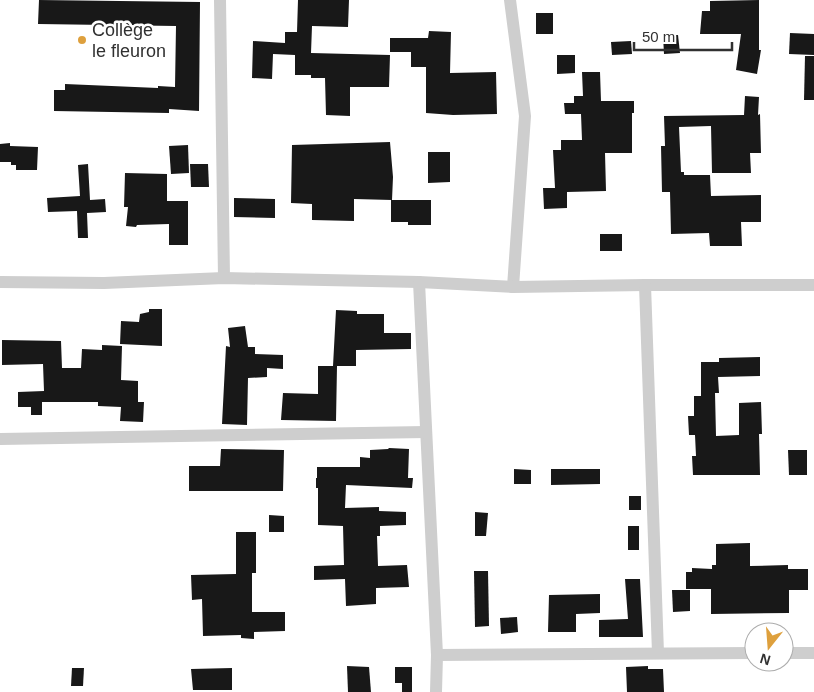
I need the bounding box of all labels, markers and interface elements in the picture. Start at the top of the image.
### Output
place label: Collège le fleuron [92,20,166,61]
scale bar [634,20,732,52]
text: 50 m [642,28,675,45]
marker: Collège le fleuron [76,34,88,46]
north arrow [744,622,794,672]
text: N [758,650,772,669]

